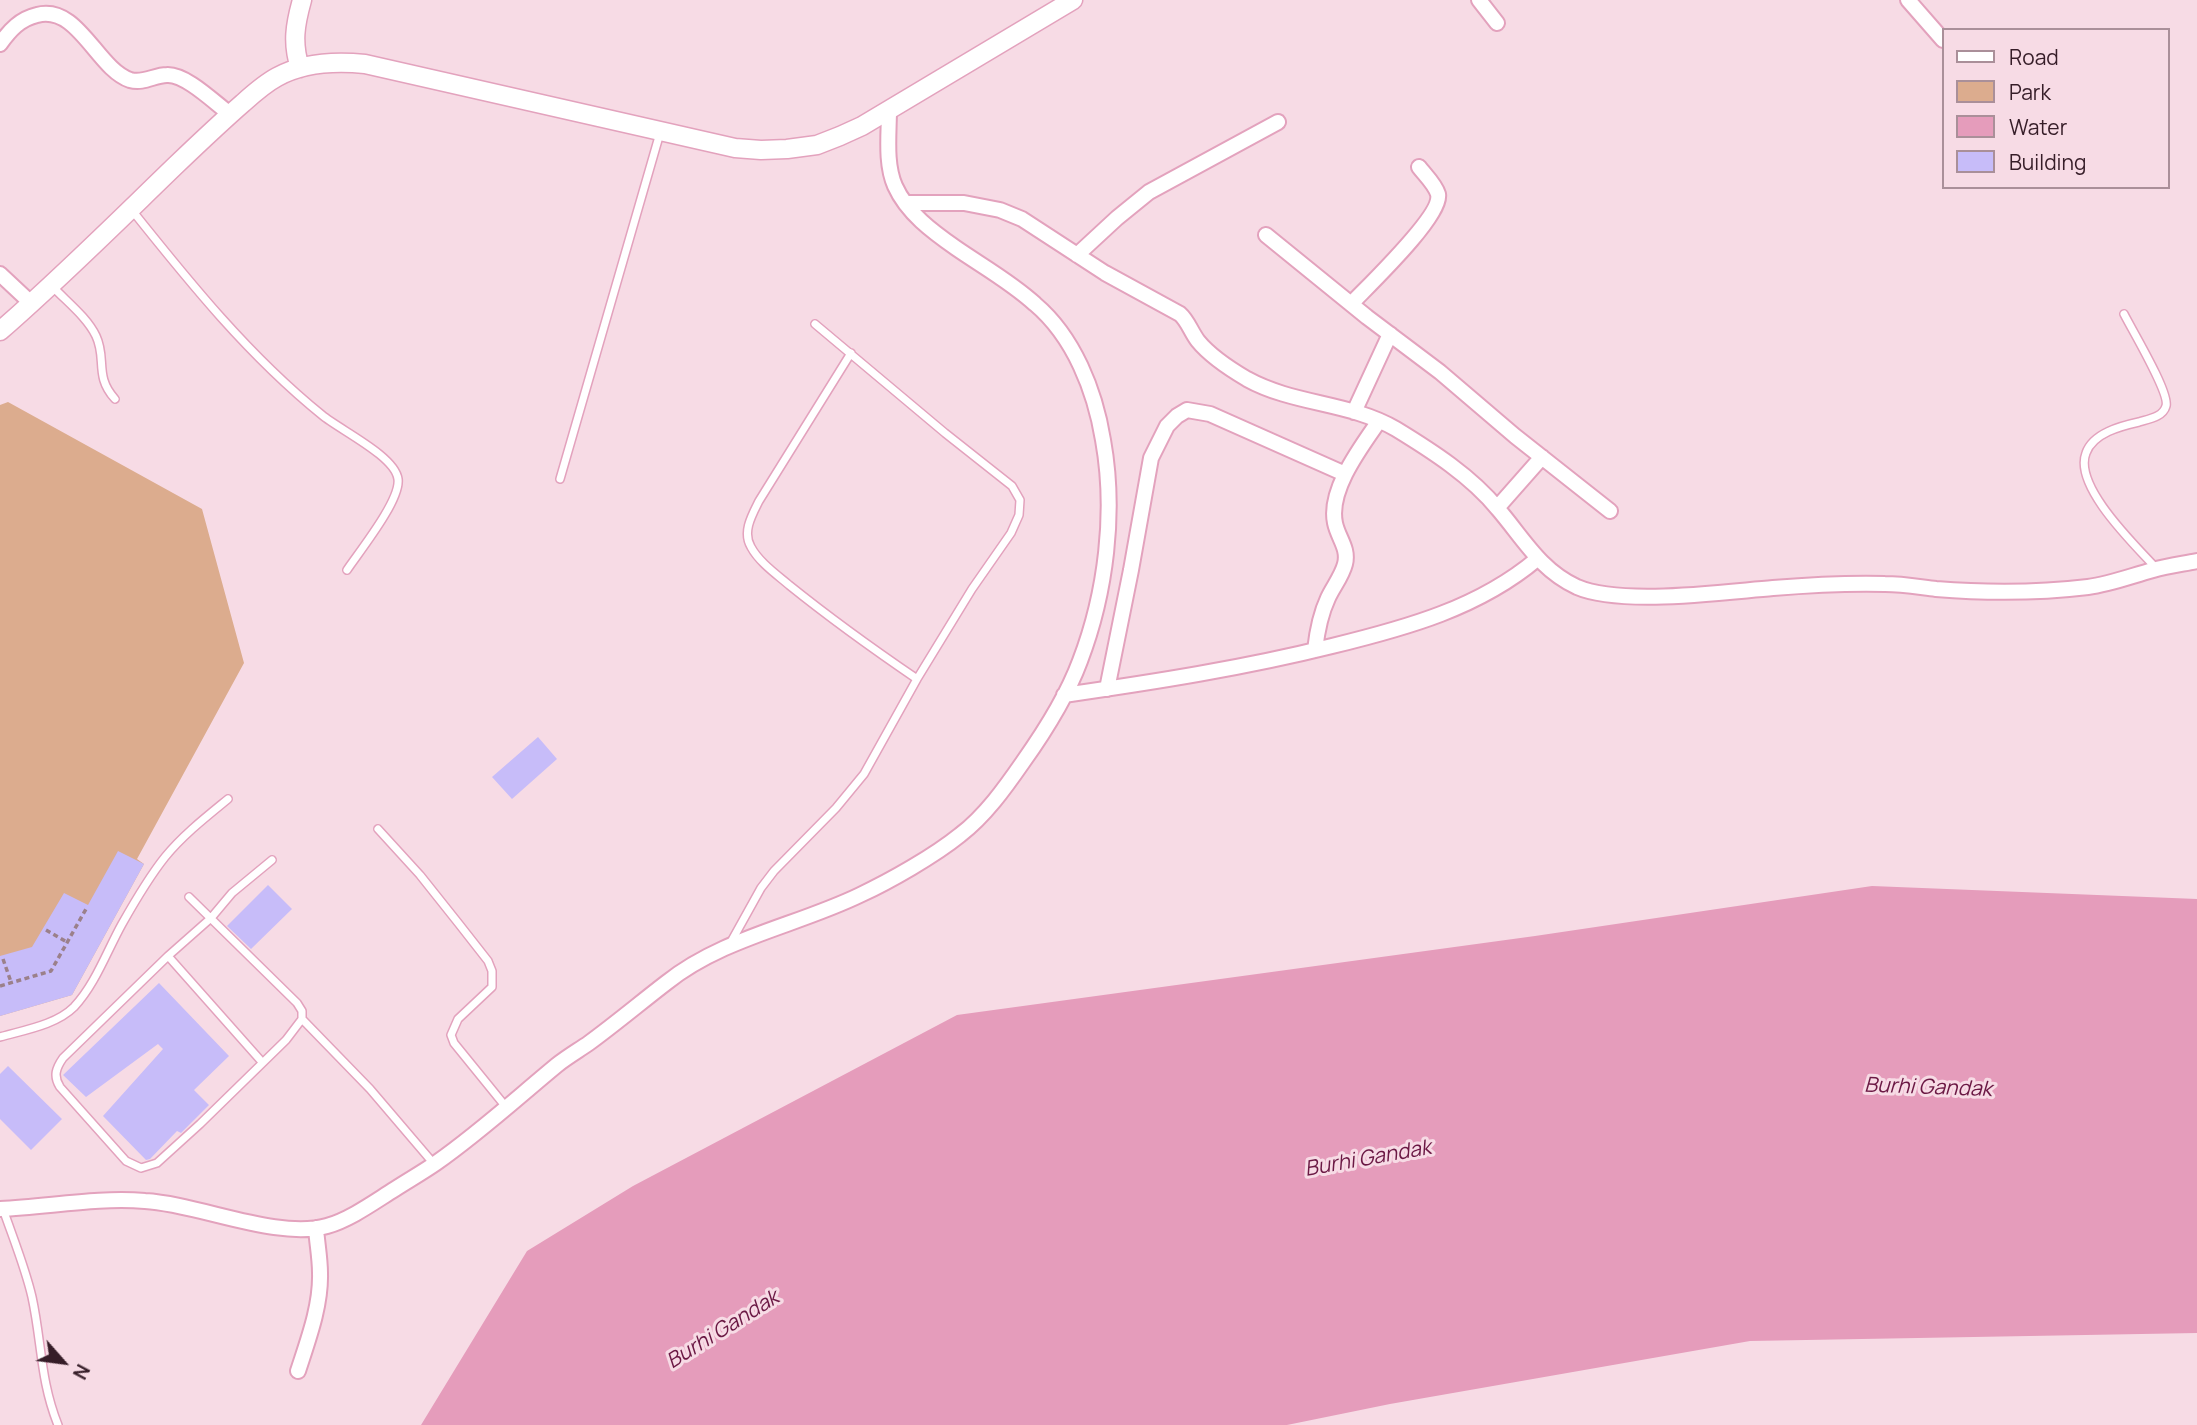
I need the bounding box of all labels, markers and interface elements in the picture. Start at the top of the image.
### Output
legend [1941,28,2169,189]
text: Road [2009,43,2059,71]
text: Park [2009,78,2051,106]
text: Water [2009,113,2067,141]
text: Building [2009,148,2086,176]
water label: Burhi Gandak [1864,1073,1992,1103]
water label: Burhi Gandak [1303,1135,1433,1183]
water label: Burhi Gandak [662,1285,784,1375]
north arrow [28,1327,98,1397]
text: N [67,1360,96,1384]

